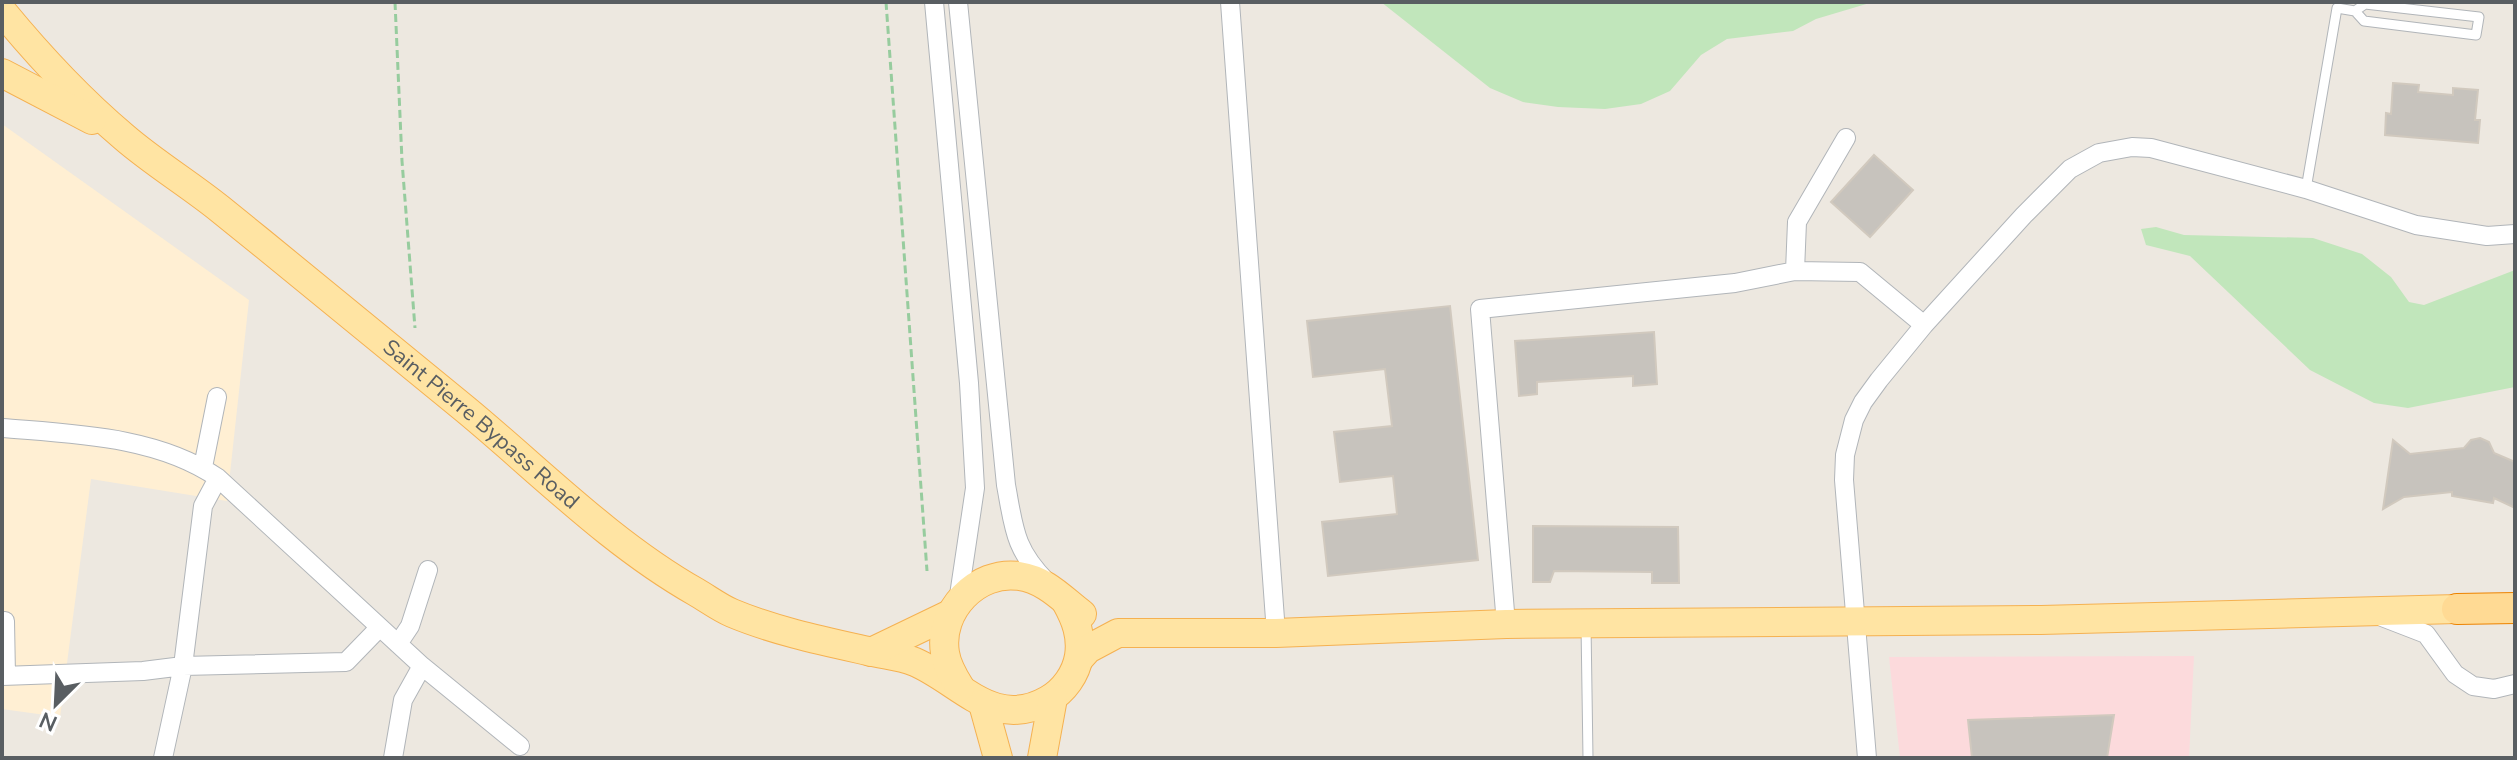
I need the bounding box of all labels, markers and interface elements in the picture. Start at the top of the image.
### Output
street label: Saint Pierre Bypass Road [376,333,585,516]
north arrow [16,664,96,744]
text: N [35,704,62,738]

